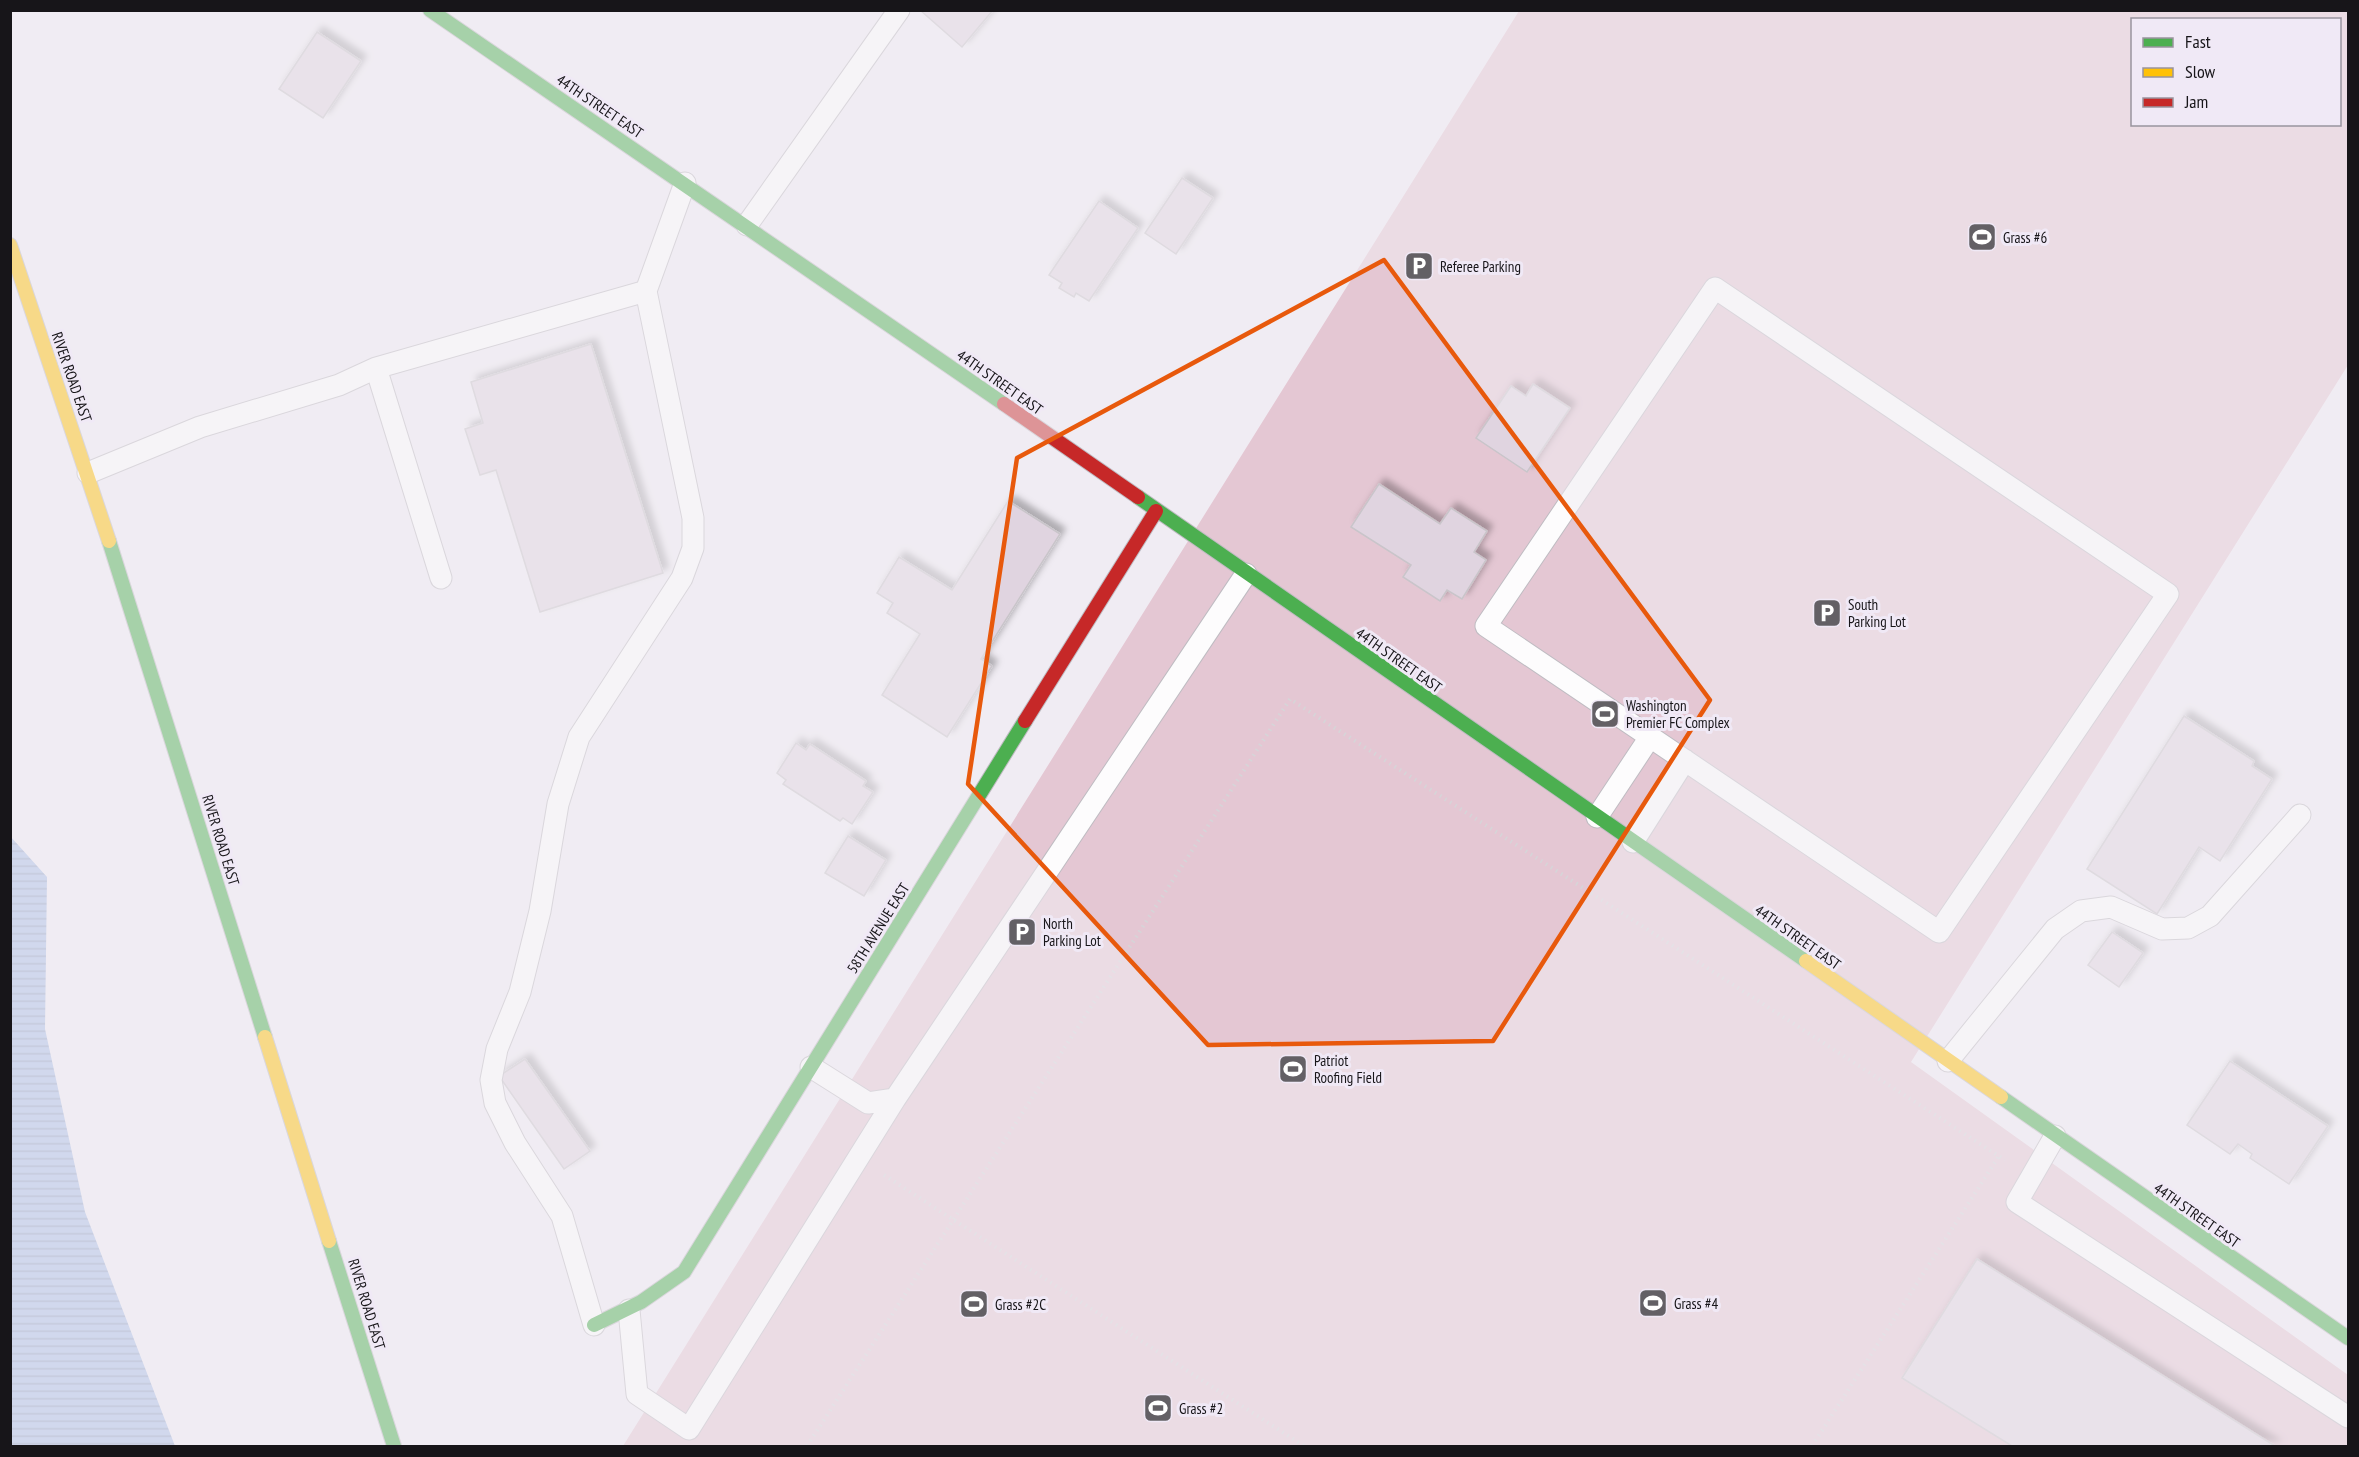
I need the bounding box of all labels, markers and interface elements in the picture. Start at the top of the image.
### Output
legend [2131,18,2341,126]
text: Fast [2185,30,2211,53]
text: Slow [2185,60,2216,83]
street label: 44TH STREET EAST [553,70,647,142]
text: Jam [2184,90,2208,113]
sports icon: Grass #6 [1966,221,1998,253]
place label: Grass #6 [2003,228,2048,247]
parking icon: Referee Parking [1403,250,1435,282]
place label: Referee Parking [1440,257,1521,276]
street label: RIVER ROAD EAST [48,329,96,425]
street label: 44TH STREET EAST [953,345,1047,419]
place label: South Parking Lot [1848,595,1906,631]
parking icon: South Parking Lot [1811,597,1843,629]
street label: 44TH STREET EAST [1352,623,1446,697]
place label: Washington Premier FC Complex [1626,696,1730,732]
sports icon: Washington Premier FC Complex [1589,698,1621,730]
street label: RIVER ROAD EAST [198,792,244,888]
street label: 58TH AVENUE EAST [843,879,914,977]
street label: 44TH STREET EAST [1751,900,1845,974]
place label: North Parking Lot [1043,914,1101,950]
parking icon: North Parking Lot [1006,916,1038,948]
place label: Patriot Roofing Field [1314,1051,1382,1087]
sports icon: Patriot Roofing Field [1277,1053,1309,1085]
street label: 44TH STREET EAST [2150,1178,2244,1252]
street label: RIVER ROAD EAST [344,1256,390,1352]
sports icon: Grass #4 [1637,1287,1669,1319]
sports icon: Grass #2C [958,1288,990,1320]
place label: Grass #4 [1674,1294,1719,1313]
place label: Grass #2C [995,1295,1046,1314]
sports icon: Grass #2 [1142,1392,1174,1424]
place label: Grass #2 [1179,1399,1223,1418]

